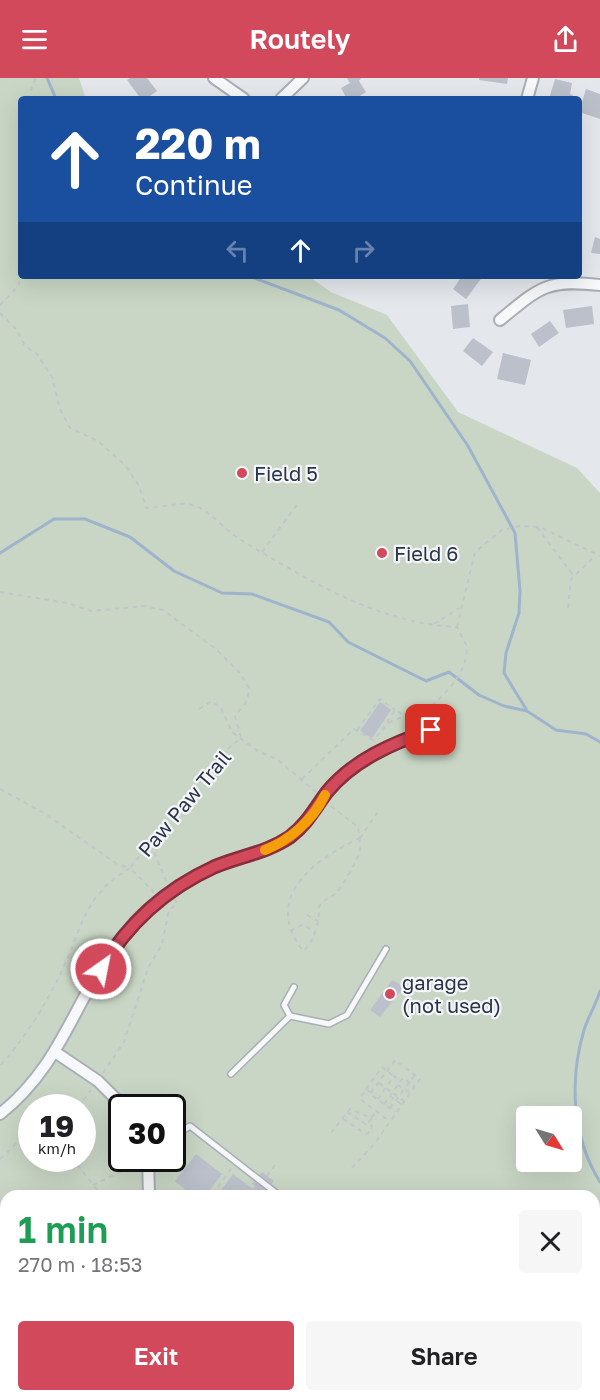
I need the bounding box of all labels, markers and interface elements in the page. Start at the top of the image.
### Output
icon: menu [18,23,51,56]
text: Routely [250,23,350,55]
icon: share [549,23,582,56]
text: 220 m [135,118,261,168]
icon: ahead [36,120,114,198]
text: Continue [135,169,253,201]
icon: left [221,234,254,267]
icon: ahead [284,234,317,267]
icon: right [347,234,380,267]
place label: Field 5 [254,461,318,485]
marker: Field 5 [235,466,249,480]
place label: Field 6 [394,541,458,565]
marker: Field 6 [375,546,389,560]
pin [405,704,456,755]
icon: arrive [414,713,447,746]
street label: Paw Paw Trail [132,745,236,861]
position arrow [69,937,133,1001]
place label: garage (not used) [402,970,501,1017]
marker: garage (not used) [383,987,397,1001]
speed limit sign: 30 [108,1094,186,1172]
north arrow [516,1106,582,1172]
map controls [516,1106,582,1172]
text: 19 [40,1108,74,1144]
text: km/h [38,1139,76,1157]
text: 1 min [18,1208,108,1251]
button: close [519,1210,582,1273]
text: 270 m · 18:53 [18,1252,143,1276]
button: Exit [18,1321,294,1390]
button: Share [306,1321,582,1390]

